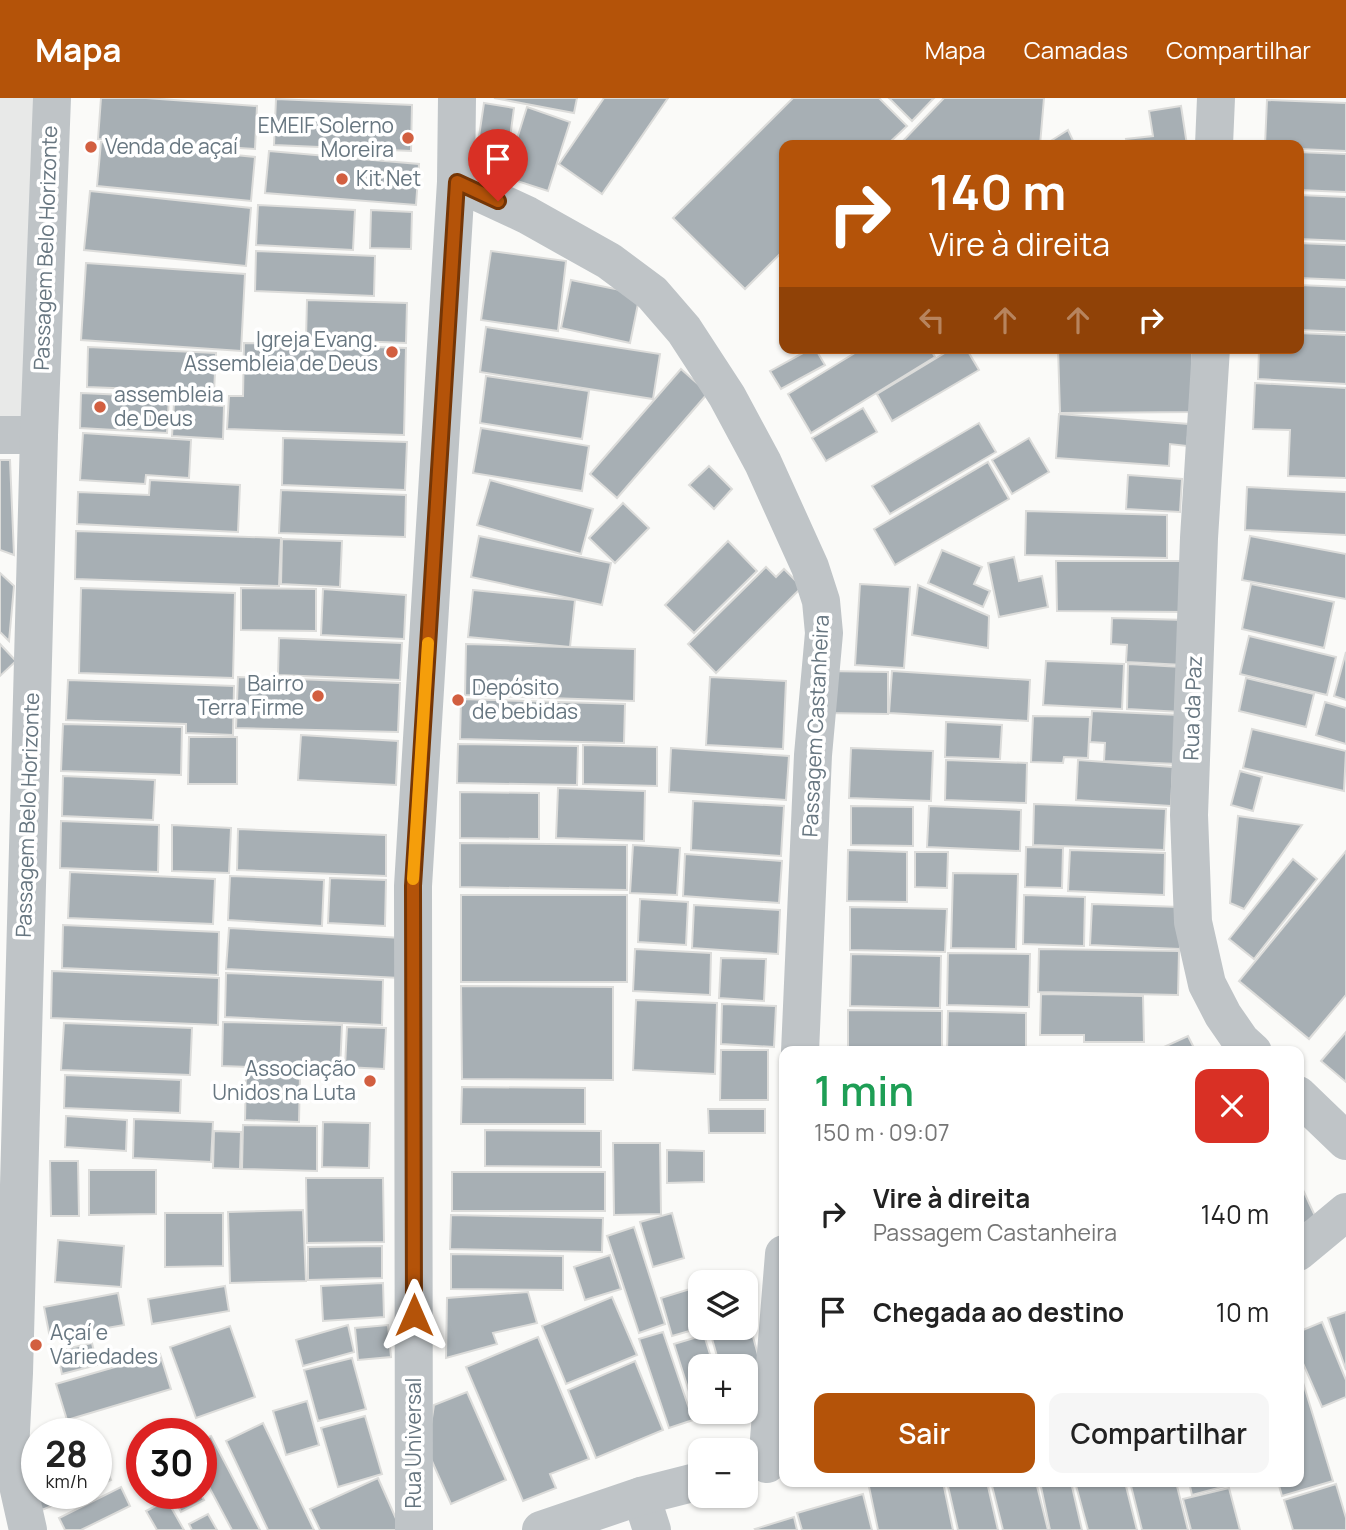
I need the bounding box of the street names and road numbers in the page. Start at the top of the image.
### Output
street label: Passagem Belo Horizonte [27,125,63,371]
street label: Passagem Castanheira [795,614,835,838]
street label: Rua da Paz [1176,655,1208,761]
street label: Passagem Belo Horizonte [9,692,45,938]
street label: Rua Universal [399,1378,427,1508]

